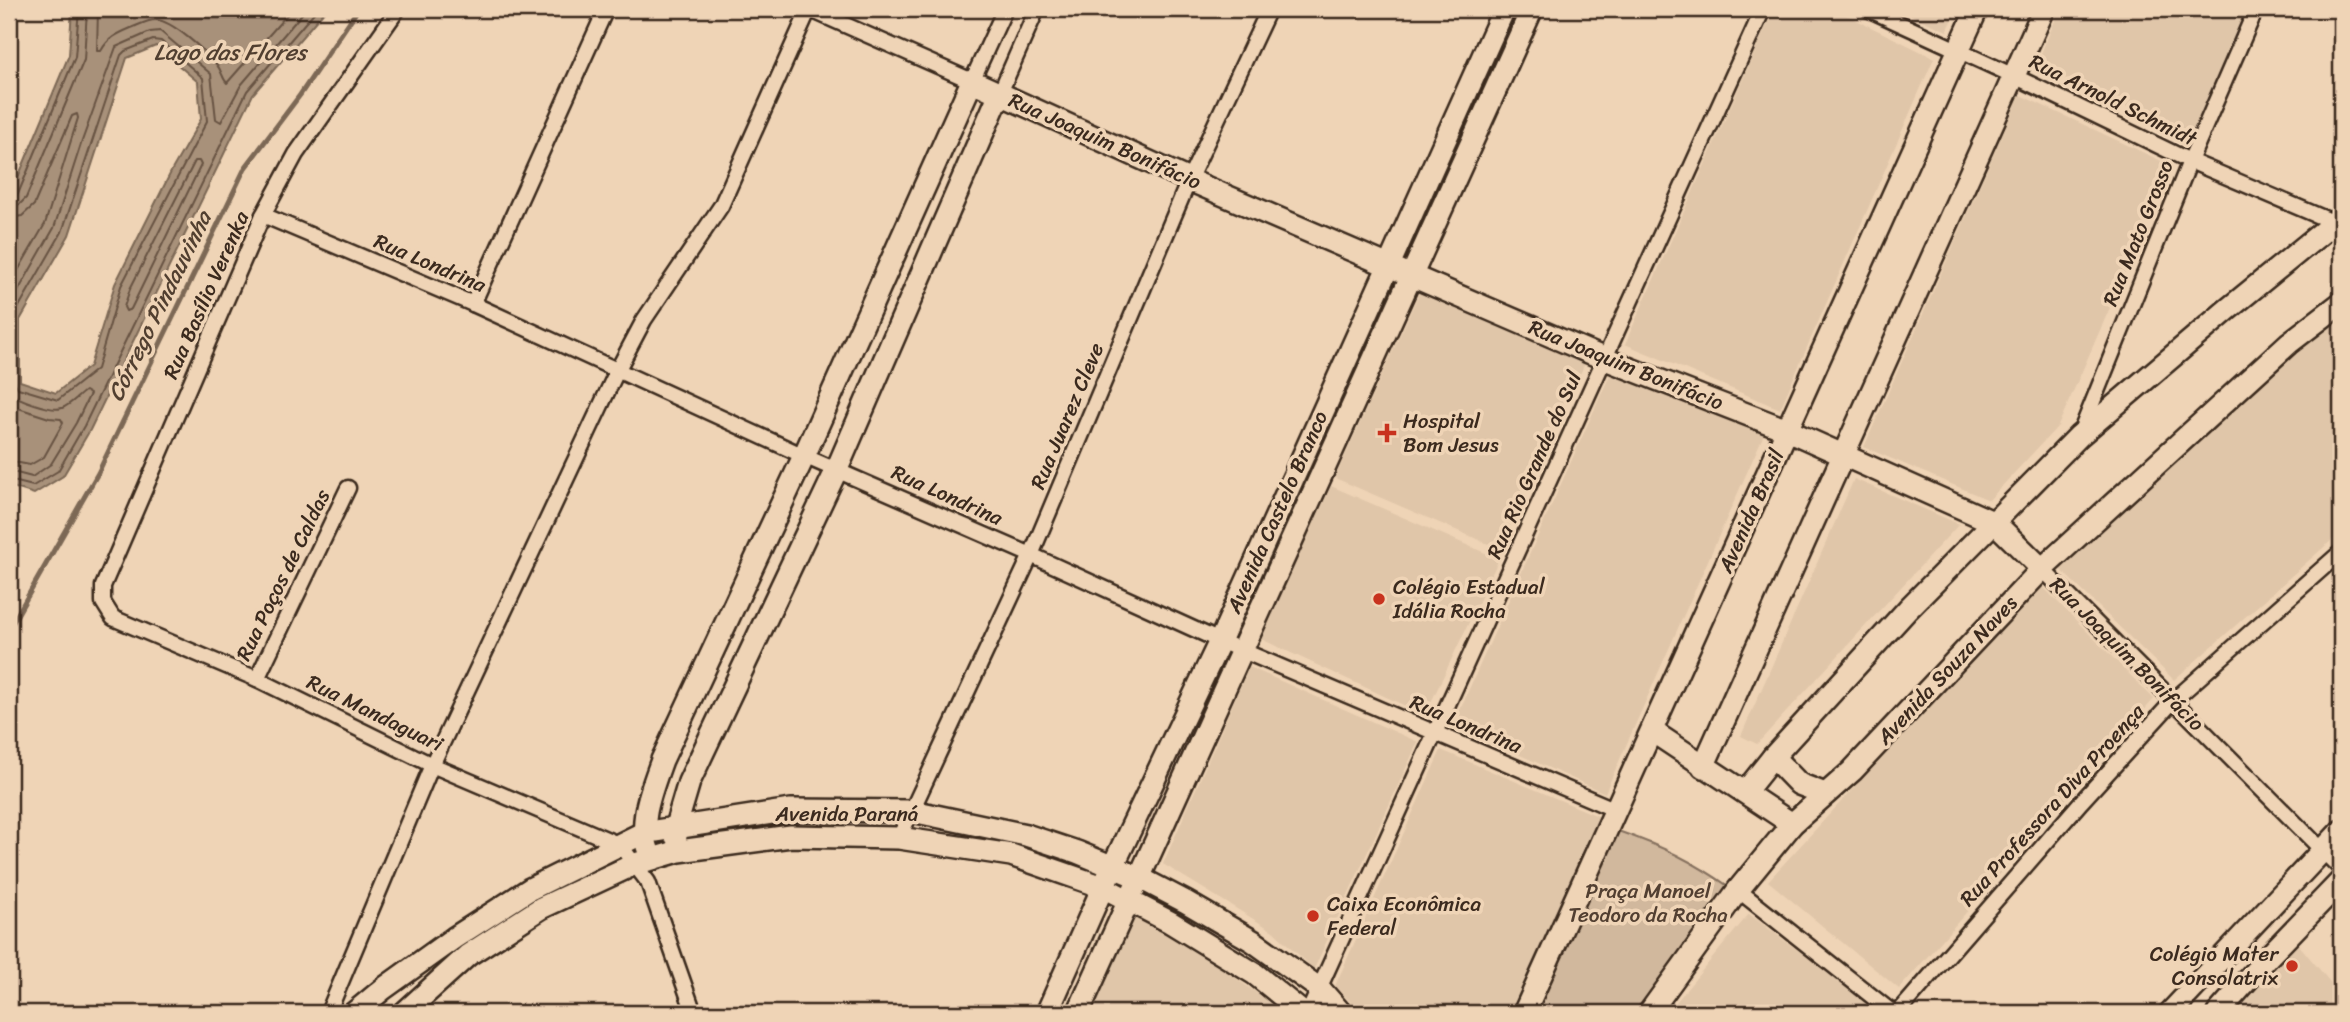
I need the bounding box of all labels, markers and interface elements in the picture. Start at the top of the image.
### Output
water label: Lago das Flores [154,32,309,73]
street label: Rua Arnold Schmidt [2023,43,2205,158]
street label: Rua Joaquim Bonifácio [1002,81,1208,201]
street label: Rua Mato Grosso [2091,154,2185,312]
water label: Córrego Pindauvinha [95,202,224,409]
street label: Rua Basílio Verenka [152,204,260,385]
street label: Rua Londrina [368,222,492,304]
street label: Rua Joaquim Bonifácio [1523,309,1730,422]
street label: Rua Juarez Cleve [1019,336,1115,495]
street label: Rua Rio Grande do Sul [1475,364,1593,565]
place label: Hospital Bom Jesus [1403,402,1499,464]
street label: Avenida Castelo Branco [1215,404,1339,620]
marker: Hospital Bom Jesus [1377,423,1397,443]
street label: Avenida Brasil [1706,442,1796,580]
street label: Rua Londrina [885,453,1009,537]
street label: Rua Poços de Caldas [225,482,341,667]
street label: Rua Joaquim Bonifácio [2040,567,2214,741]
place label: Colégio Estadual Idália Rocha [1392,568,1546,630]
street label: Avenida Souza Naves [1866,586,2027,755]
marker: Colégio Estadual Idália Rocha [1371,591,1387,607]
street label: Rua Mandaguari [300,663,451,763]
street label: Rua Londrina [1404,683,1528,765]
street label: Rua Professora Diva Proença [1950,694,2155,916]
street label: Avenida Paraná [775,795,919,833]
park label: Praça Manoel Teodoro da Rocha [1568,872,1728,934]
place label: Caixa Econômica Federal [1327,885,1481,947]
marker: Caixa Econômica Federal [1305,908,1321,924]
place label: Colégio Mater Consolatrix [2150,935,2279,997]
marker: Colégio Mater Consolatrix [2284,958,2300,974]

